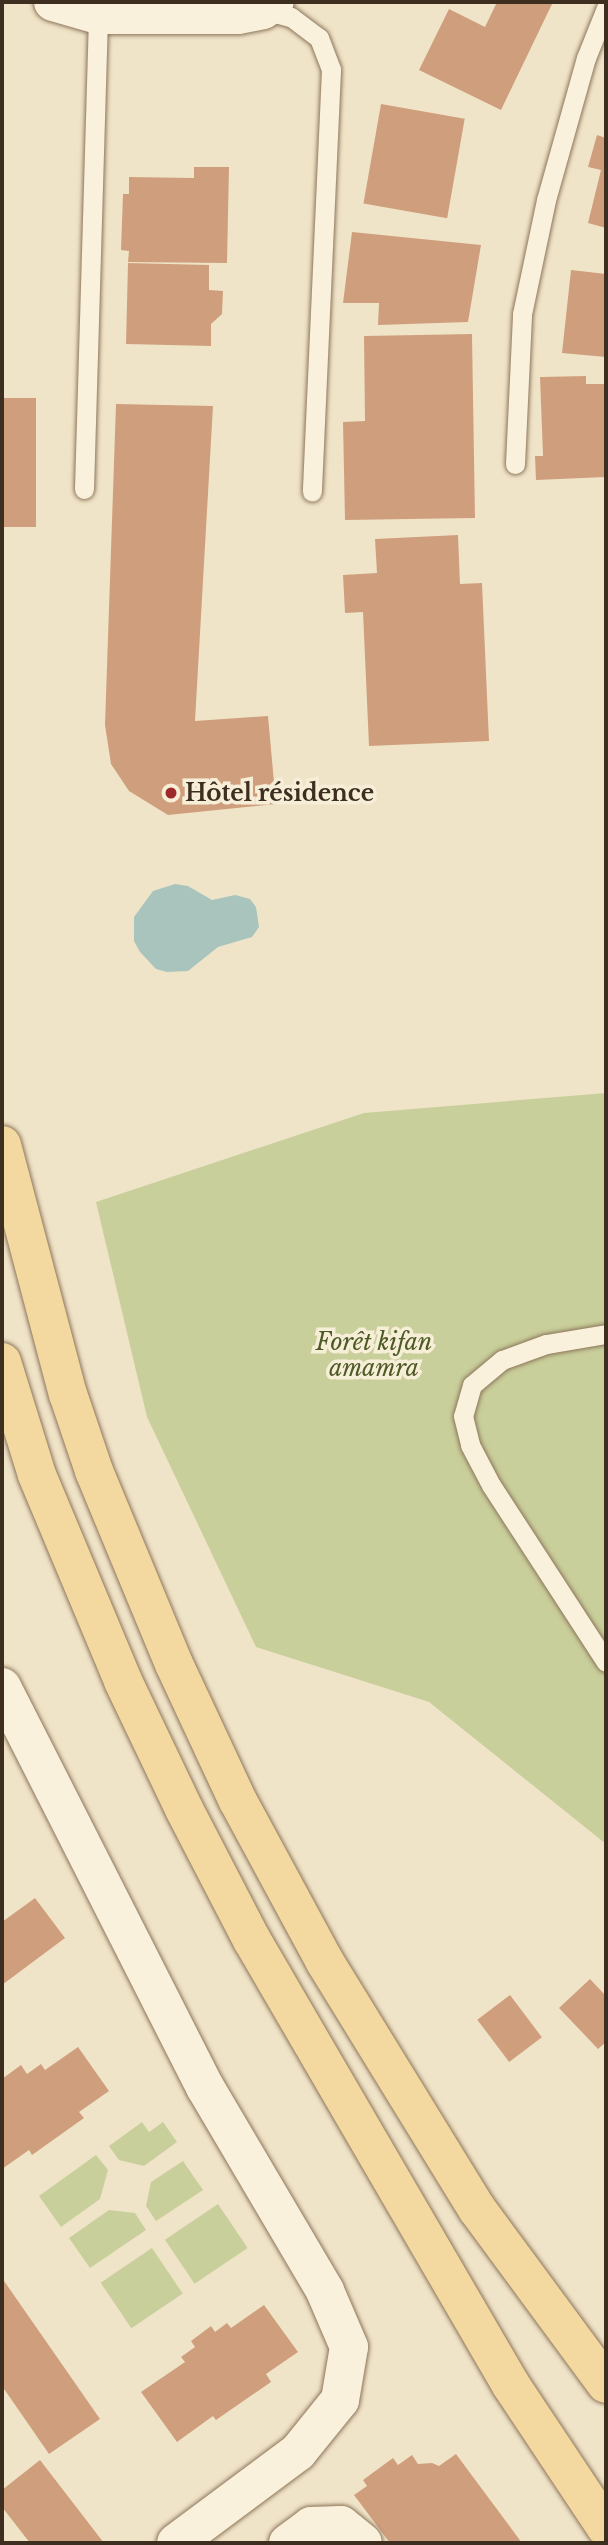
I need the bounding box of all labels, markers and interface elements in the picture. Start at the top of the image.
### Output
place label: Hôtel résidence [185,779,374,807]
marker: Hôtel résidence [163,785,179,801]
park label: Forêt kifan amamra [316,1328,432,1382]

